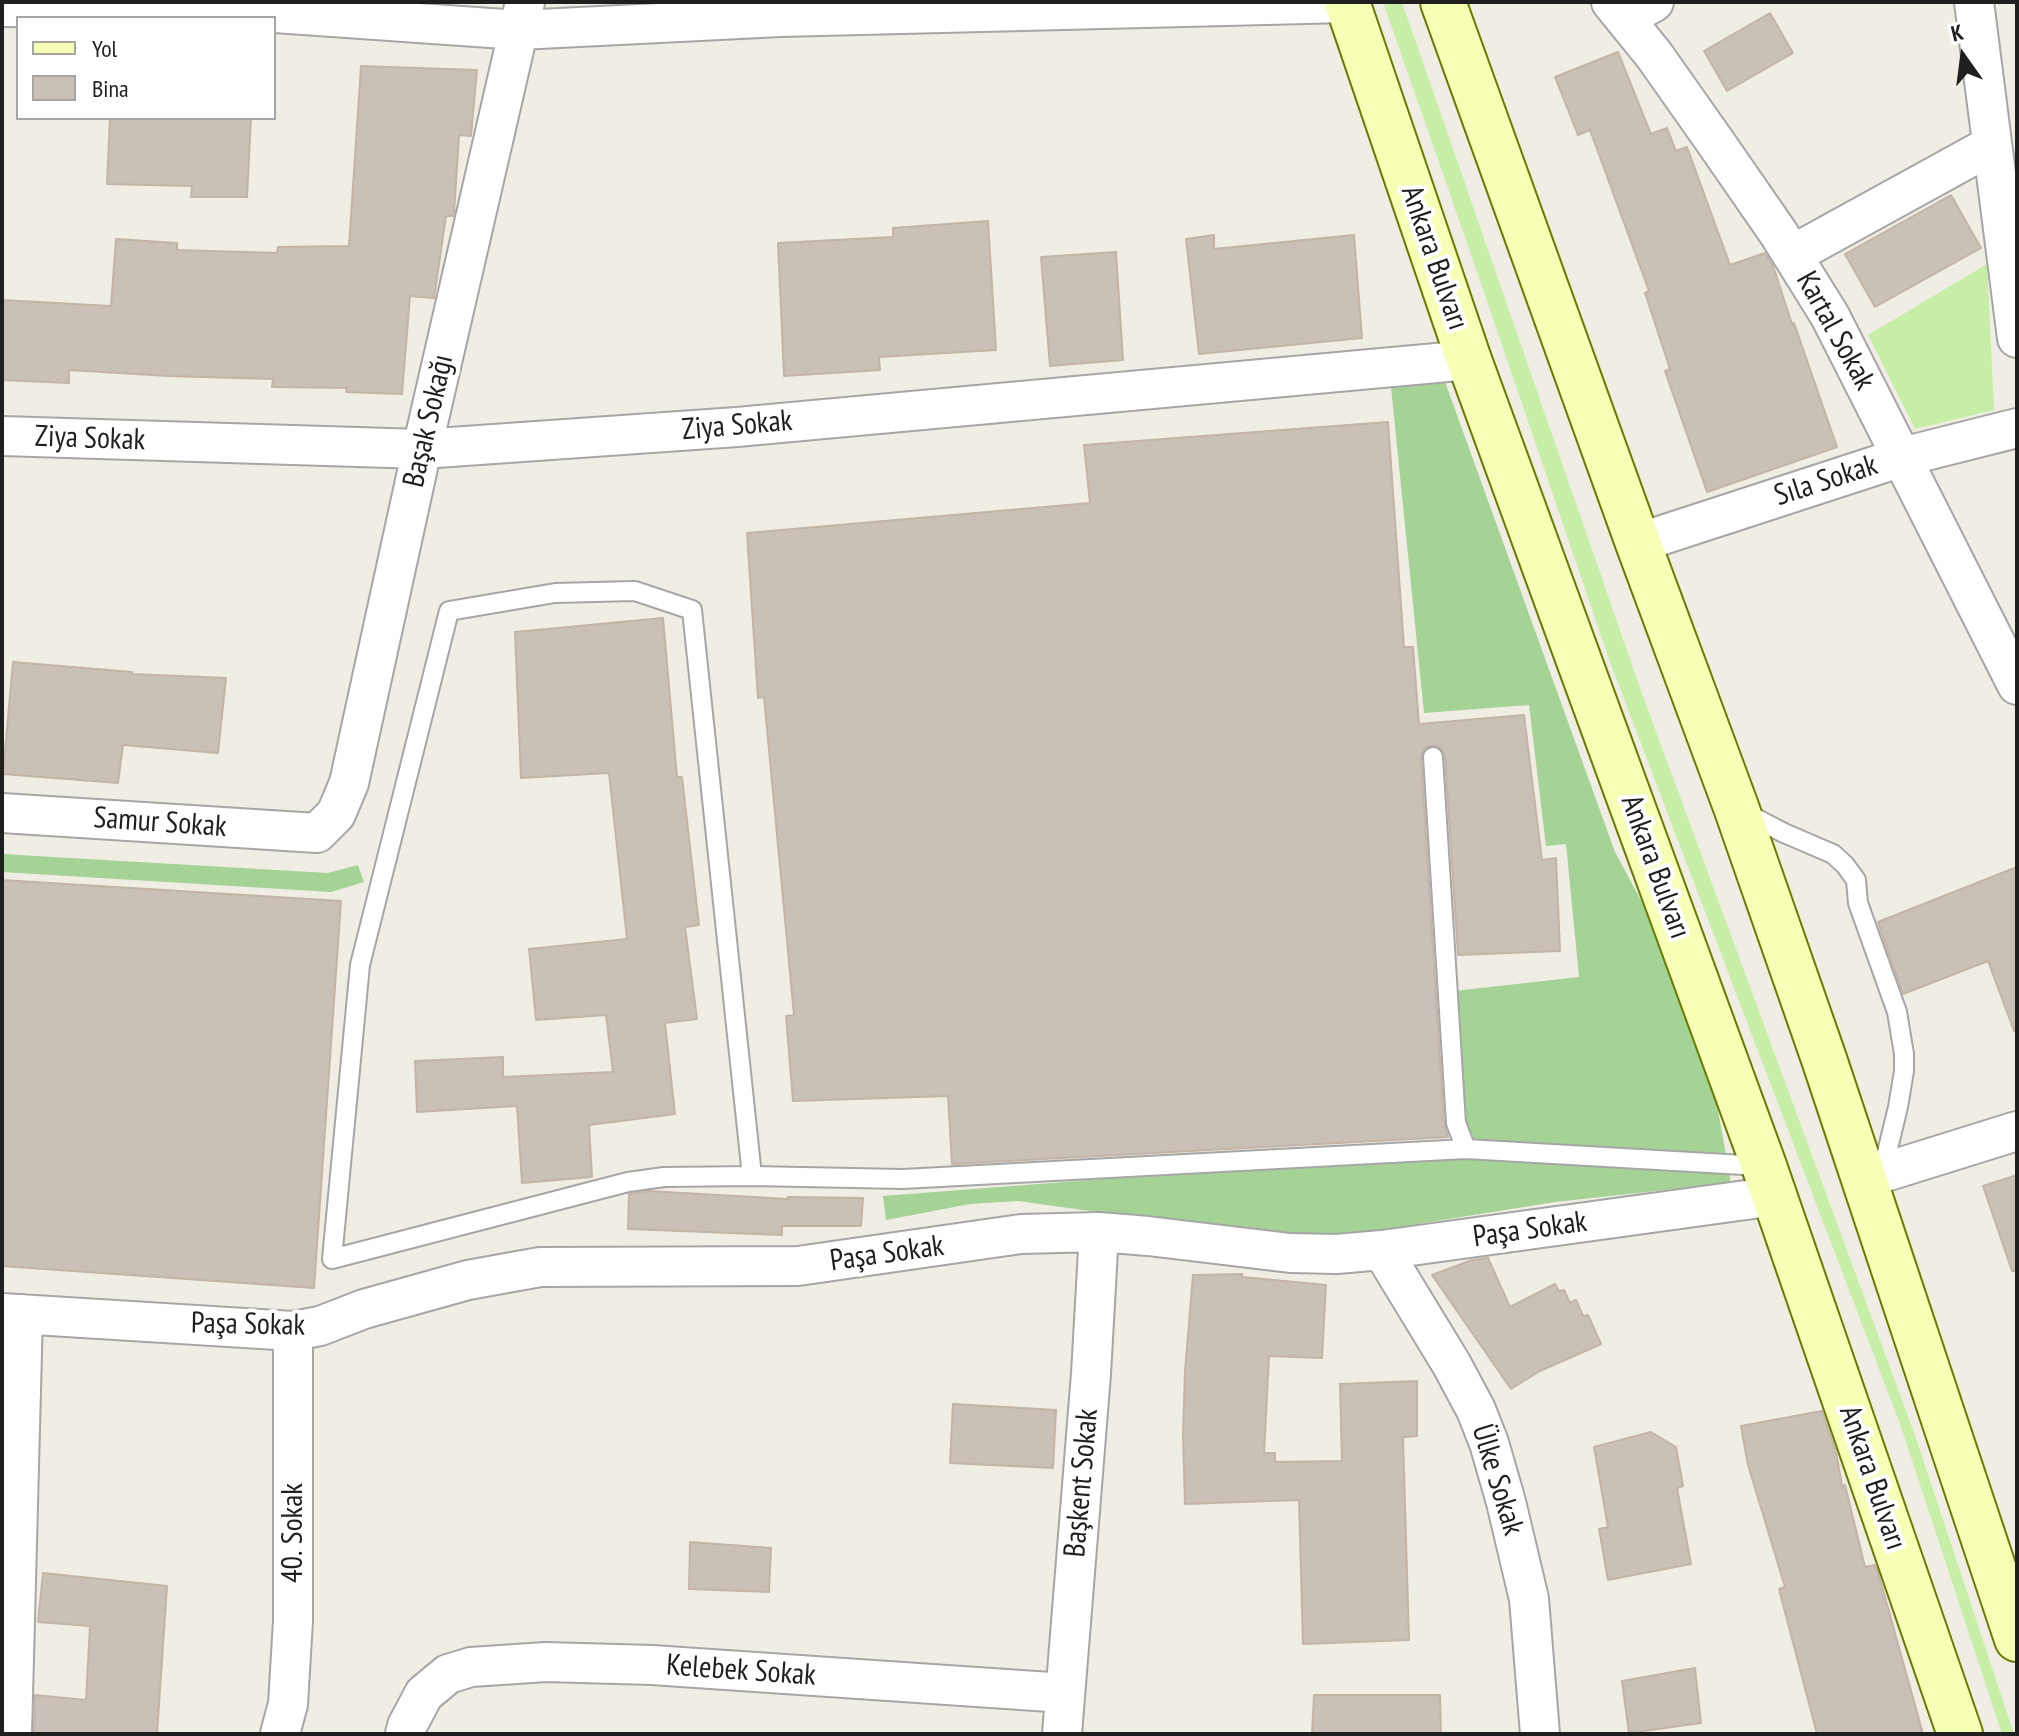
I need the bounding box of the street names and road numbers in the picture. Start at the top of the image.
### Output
street label: Ankara Bulvarı [1393,181,1475,335]
street label: Kartal Sokak [1788,266,1882,396]
street label: Başak Sokağı [396,351,462,491]
street label: Ziya Sokak [680,403,794,449]
street label: Ziya Sokak [34,419,146,459]
street label: Sıla Sokak [1770,448,1882,514]
street label: Ankara Bulvarı [1612,790,1698,944]
street label: Samur Sokak [92,800,228,846]
street label: Paşa Sokak [1471,1204,1589,1256]
street label: Paşa Sokak [828,1228,946,1280]
street label: Paşa Sokak [191,1306,305,1344]
street label: Ankara Bulvarı [1831,1401,1913,1555]
street label: Başkent Sokak [1058,1407,1106,1559]
street label: Ülke Sokak [1463,1420,1531,1540]
street label: 40. Sokak [275,1483,311,1583]
street label: Kelebek Sokak [665,1648,817,1694]

